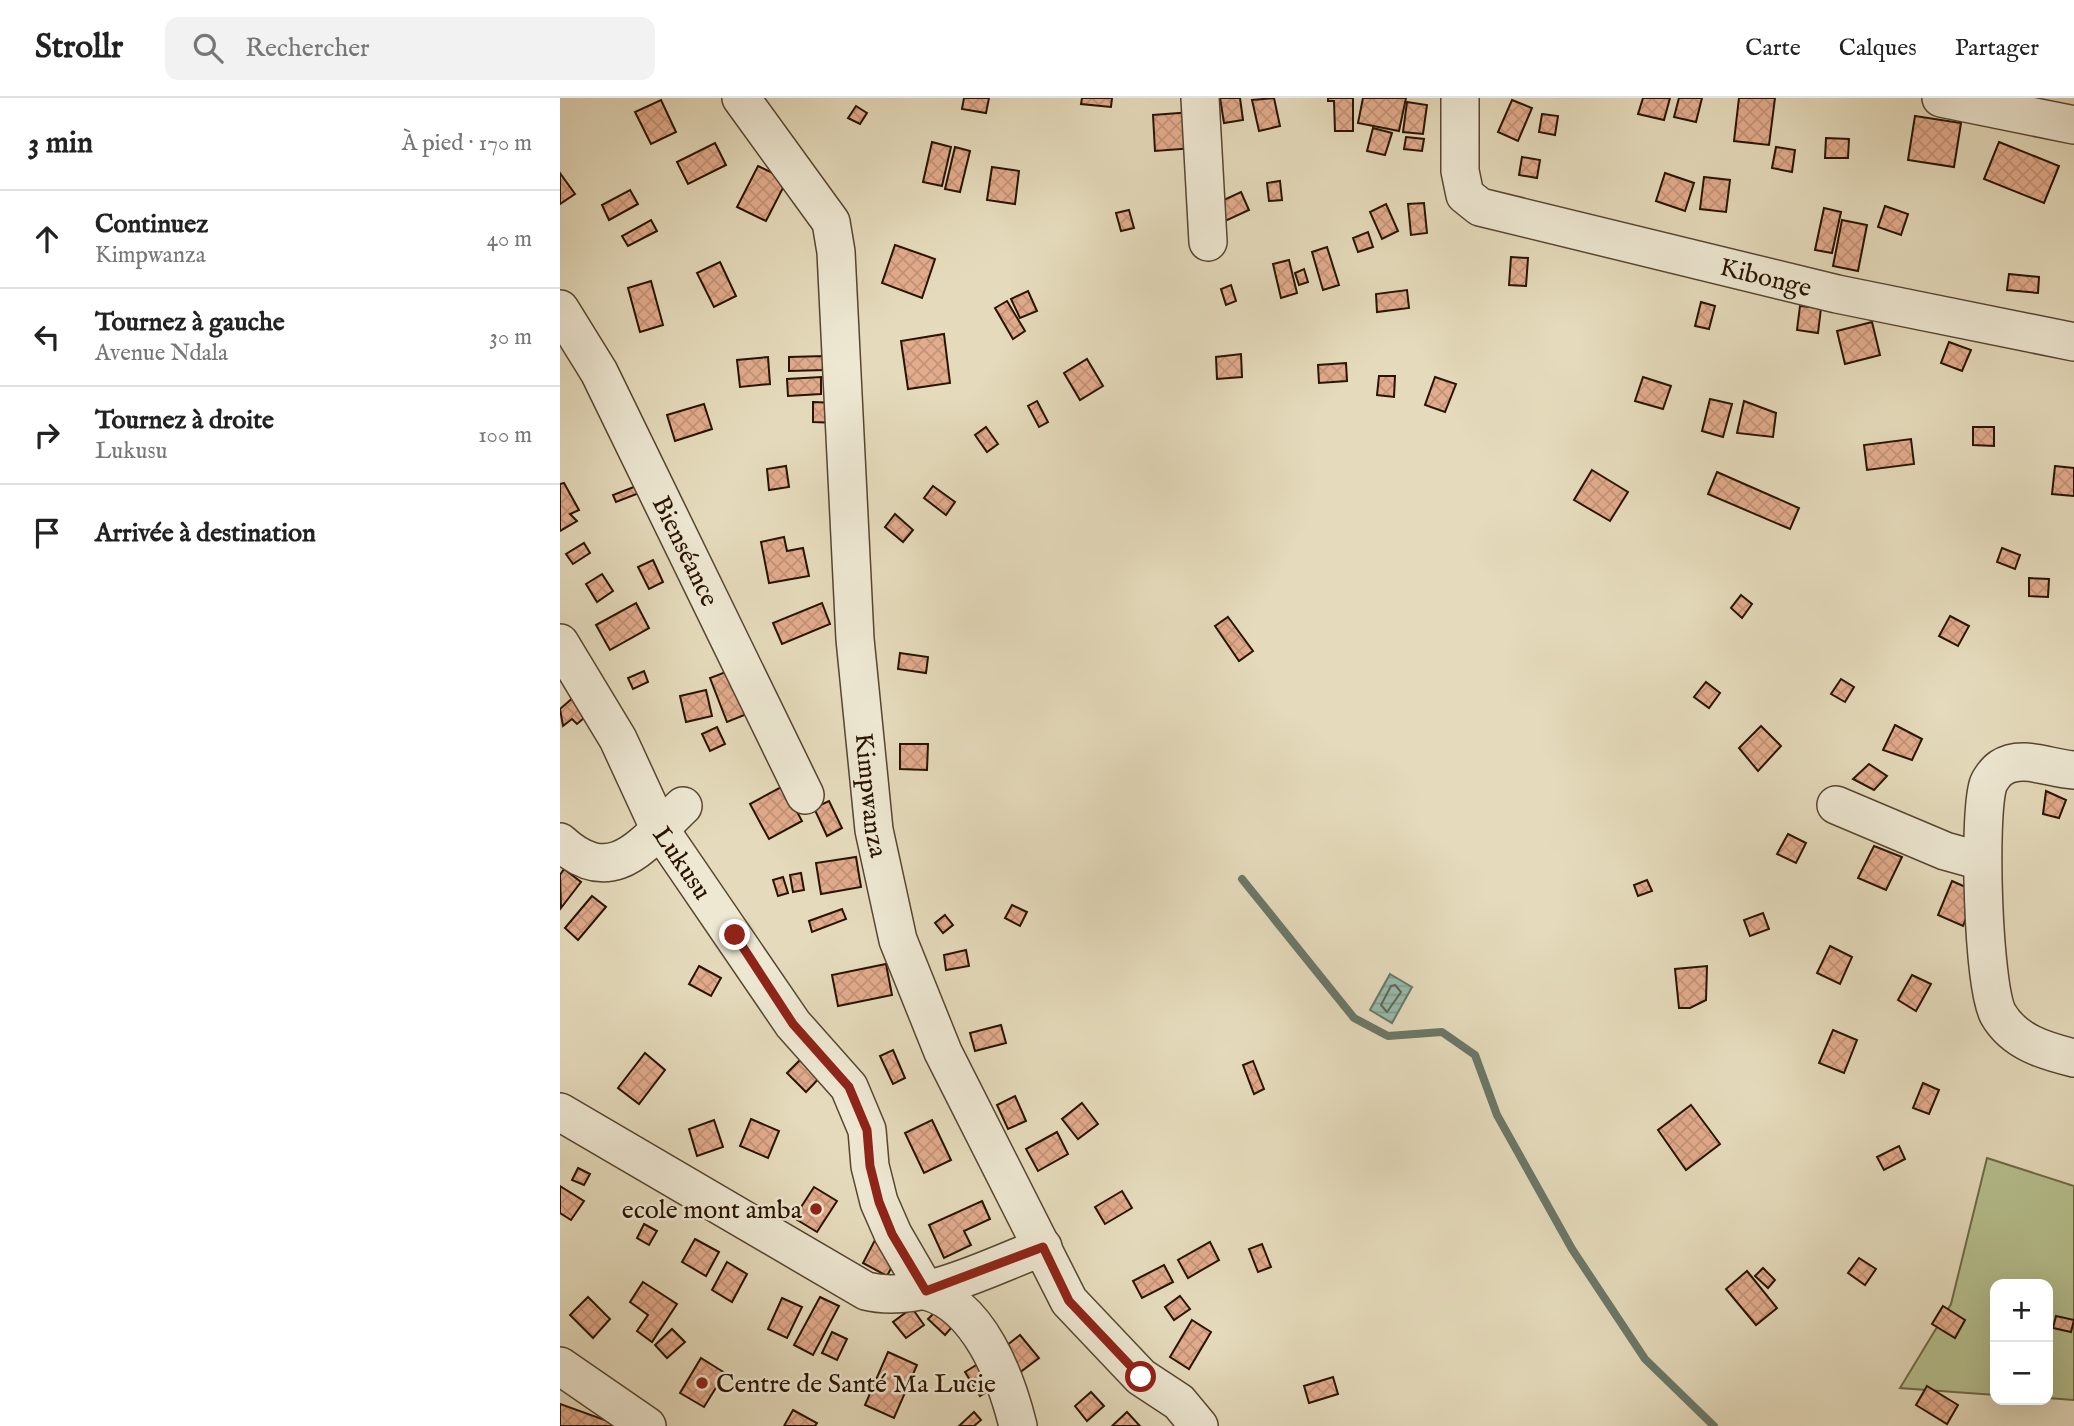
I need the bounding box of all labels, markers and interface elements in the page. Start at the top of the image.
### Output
search box [165,17,655,80]
text: Strollr [35,27,123,69]
icon: search [189,29,227,67]
text: Rechercher [245,32,370,65]
text: Carte [1745,33,1801,64]
text: Calques [1839,33,1917,64]
text: Partager [1955,33,2039,64]
text: 3 min [28,125,93,163]
text: À pied · 170 m [402,129,532,158]
text: Continuez [95,208,208,241]
icon: ahead [28,220,66,258]
text: 40 m [487,225,532,254]
text: Kimpwanza [95,241,206,270]
street label: Kibonge [1716,251,1815,305]
text: Tournez à gauche [95,306,285,339]
icon: left [28,318,66,356]
text: 30 m [489,323,532,352]
text: Avenue Ndala [95,339,228,368]
text: Tournez à droite [95,404,274,437]
icon: right [28,416,66,454]
text: 100 m [478,421,532,450]
text: Lukusu [95,437,168,466]
street label: Bienséance [644,491,726,612]
icon: arrive [28,514,66,552]
text: Arrivée à destination [95,517,316,550]
street label: Kimpwanza [846,731,895,861]
street label: Lukusu [645,820,718,907]
route end [719,919,750,950]
place label: ecole mont amba [622,1194,803,1227]
marker: ecole mont amba [808,1201,824,1217]
map controls [1990,1279,2053,1405]
button: + [1990,1279,2053,1342]
button: − [1990,1342,2053,1405]
route start [1125,1361,1156,1392]
place label: Centre de Santé Ma Lucie [716,1368,996,1401]
marker: Centre de Santé Ma Lucie [694,1375,710,1391]

